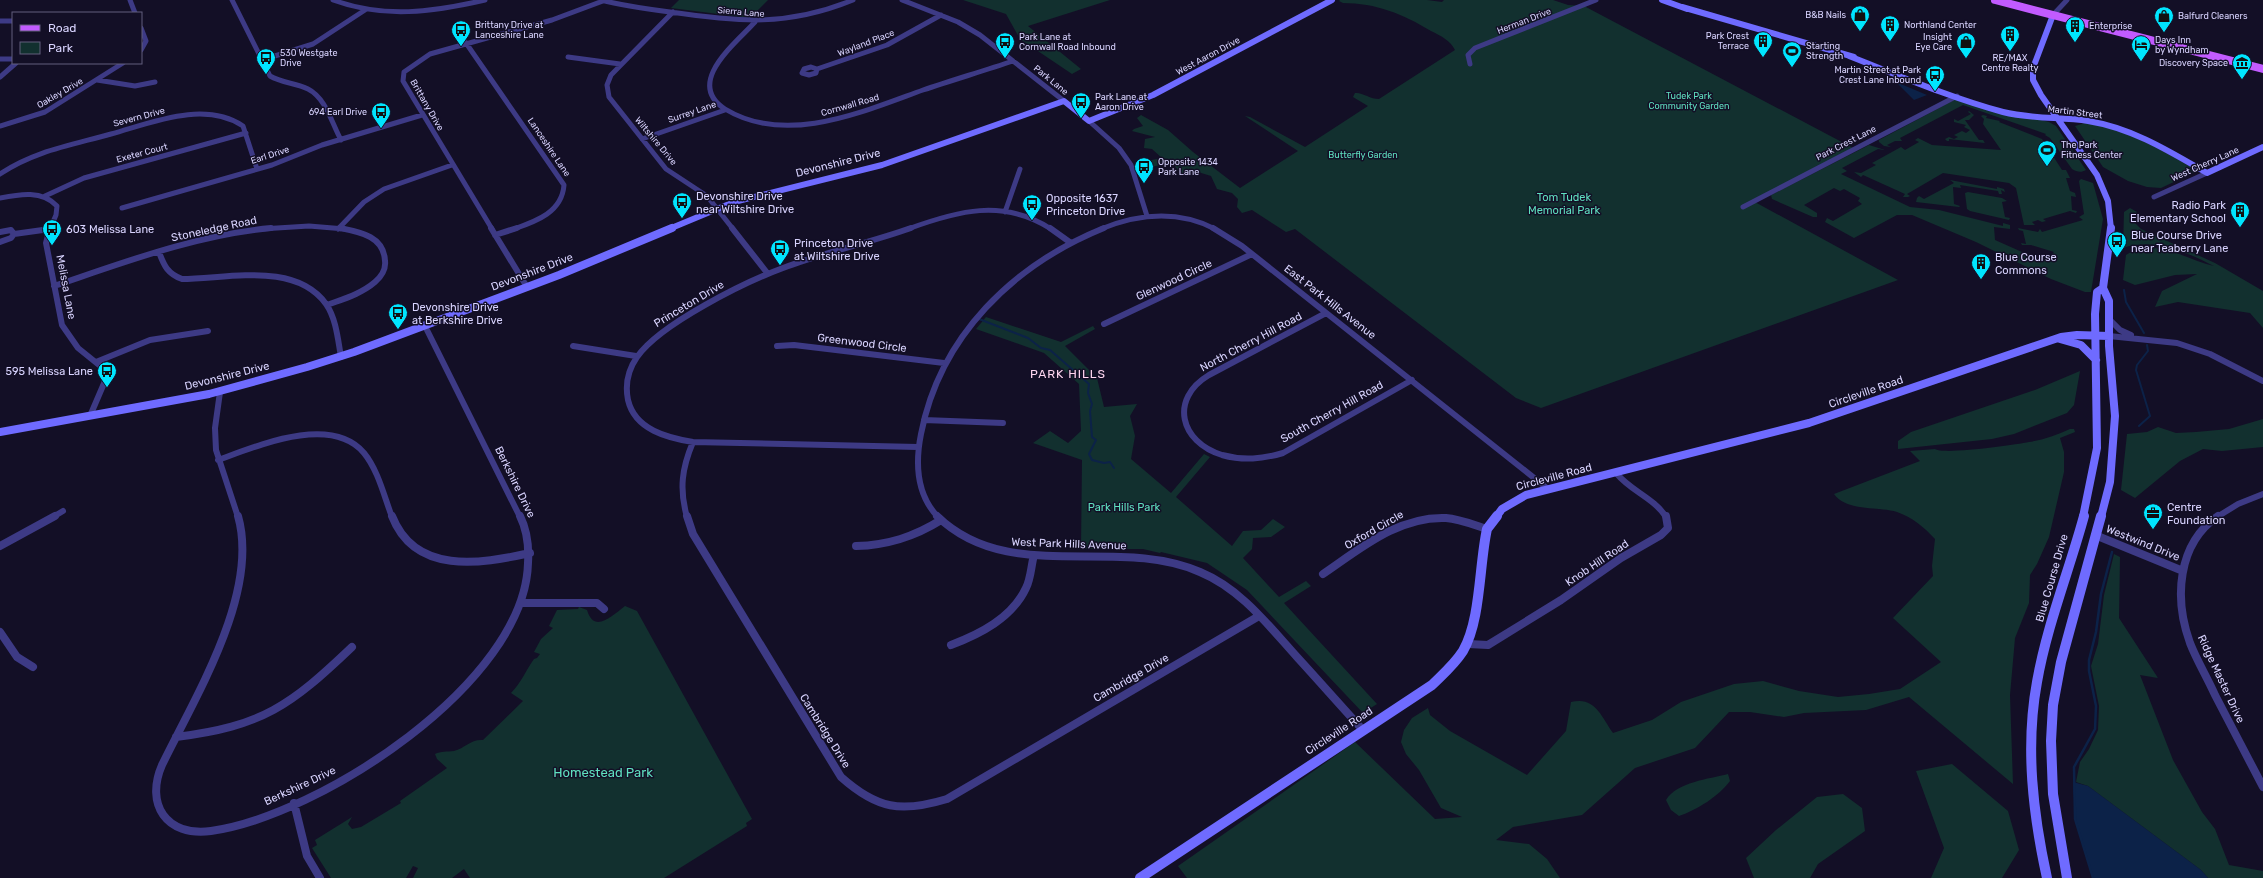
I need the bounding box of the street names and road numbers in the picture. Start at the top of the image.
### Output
street label: Sierra Lane [717,5,765,19]
street label: Herman Drive [1496,6,1552,36]
street label: Wayland Place [836,28,896,58]
street label: West Aaron Drive [1174,35,1242,77]
street label: Park Lane [1032,63,1070,97]
street label: Oakley Drive [35,76,85,110]
street label: Brittany Drive [408,78,446,132]
street label: Cornwall Road [820,92,880,118]
street label: Surrey Lane [667,99,717,125]
street label: Martin Street [2047,104,2103,120]
street label: Severn Drive [112,105,166,129]
street label: Wiltshire Drive [633,115,679,167]
street label: Lanceshire Lane [526,116,572,178]
street label: Park Crest Lane [1814,124,1878,162]
street label: Exeter Court [115,141,169,165]
street label: Earl Drive [249,144,291,166]
street label: West Cherry Lane [2170,145,2240,183]
street label: Devonshire Drive [794,146,882,180]
street label: Stoneledge Road [170,214,258,244]
street label: Devonshire Drive [489,250,575,294]
street label: Melissa Lane [53,254,79,320]
street label: Glenwood Circle [1134,257,1214,303]
street label: East Park Hills Avenue [1281,262,1379,342]
street label: Princeton Drive [652,278,726,330]
street label: North Cherry Hill Road [1198,310,1304,374]
street label: Greenwood Circle [817,331,907,355]
street label: Devonshire Drive [183,359,271,393]
street label: Circleville Road [1827,373,1905,411]
street label: South Cherry Hill Road [1279,378,1385,446]
street label: Berkshire Drive [492,444,538,520]
street label: Circleville Road [1515,461,1593,493]
street label: Oxford Circle [1342,508,1406,552]
street label: Westwind Drive [2104,522,2182,564]
street label: Blue Course Drive [2033,533,2071,623]
street label: West Park Hills Avenue [1011,535,1127,553]
street label: Knob Hill Road [1563,537,1631,589]
street label: Ridge Master Drive [2195,633,2247,725]
street label: Cambridge Drive [1091,651,1171,705]
street label: Cambridge Drive [797,692,853,770]
street label: Circleville Road [1303,704,1375,758]
street label: Berkshire Drive [262,764,338,808]

